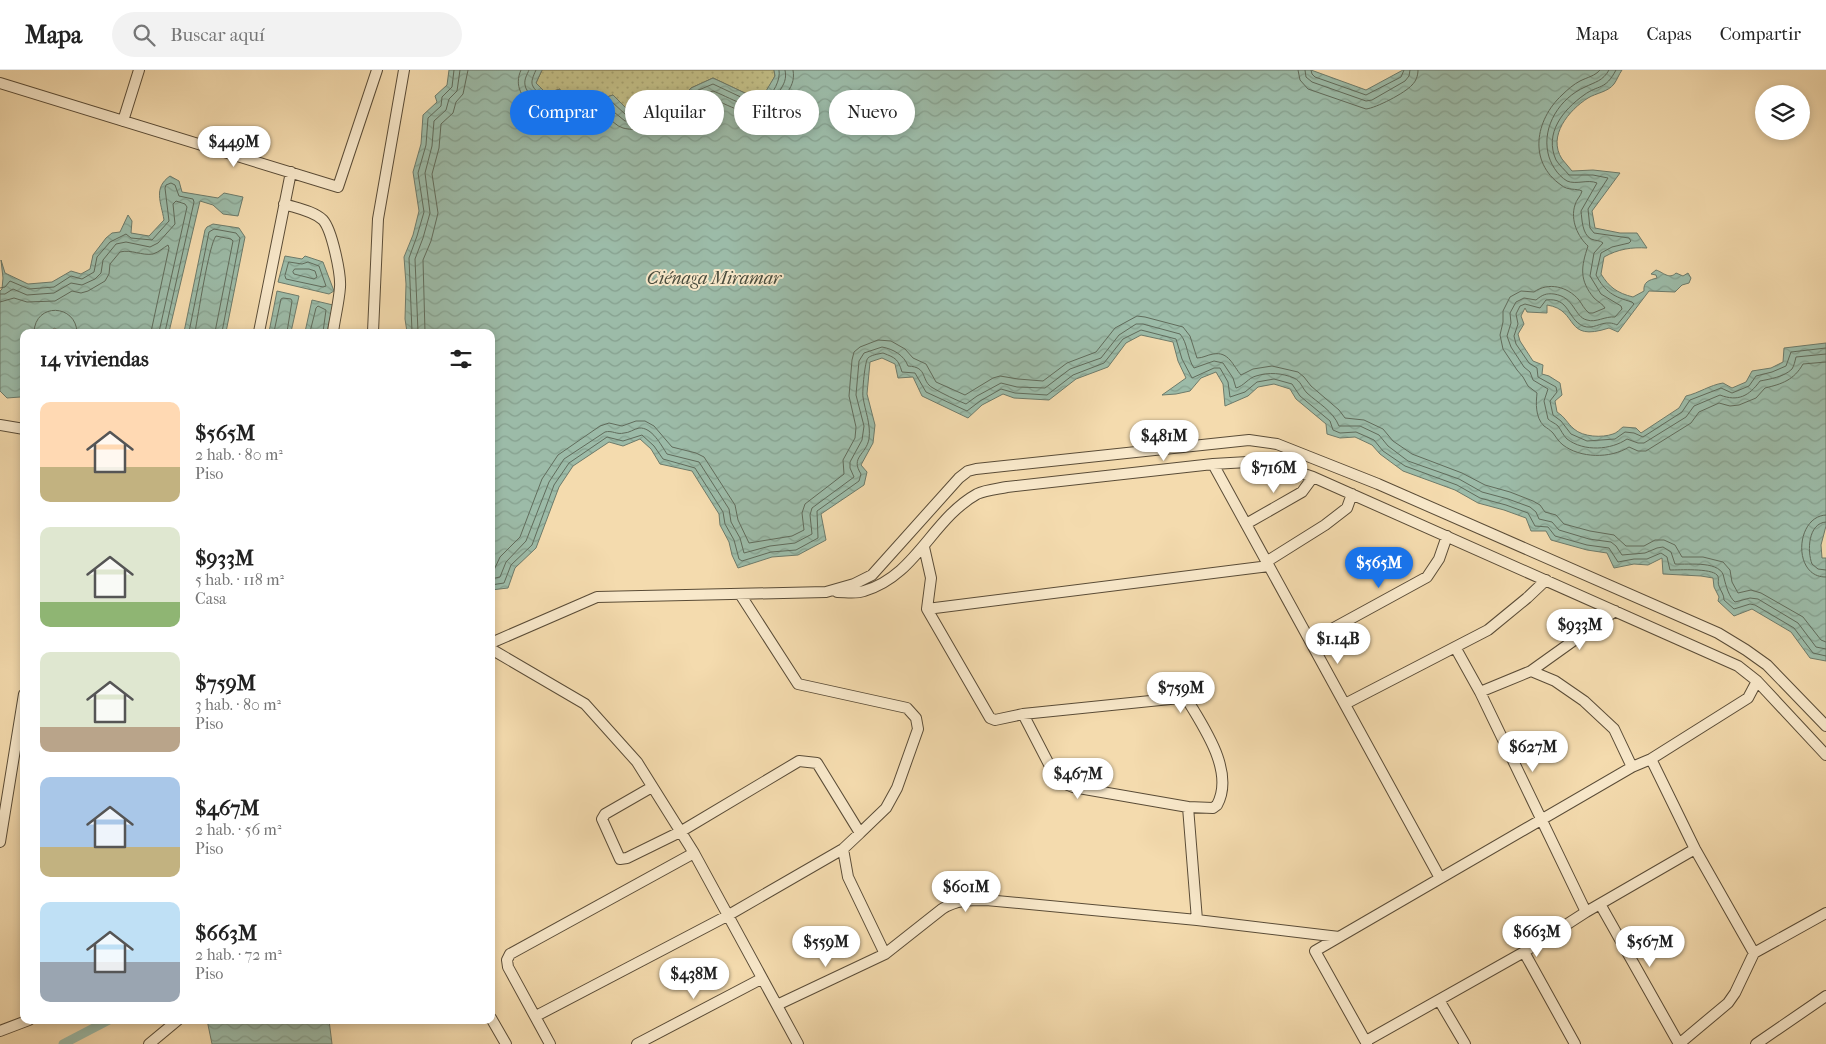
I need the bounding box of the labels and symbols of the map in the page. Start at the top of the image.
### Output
pin: $449M [199,126,269,168]
water label: Ciénaga Miramar [647,268,783,289]
pin: $481M [1129,420,1199,462]
pin: $716M [1239,452,1309,494]
pin: $565M [1344,546,1414,589]
pin: $933M [1545,608,1615,651]
pin: $1.14B [1297,622,1379,665]
pin: $759M [1146,672,1216,714]
pin: $627M [1498,730,1568,773]
pin: $467M [1043,758,1113,800]
pin: $601M [931,870,1001,913]
pin: $663M [1502,916,1572,958]
pin: $559M [791,926,861,968]
pin: $567M [1615,926,1685,968]
pin: $438M [659,958,729,1000]

